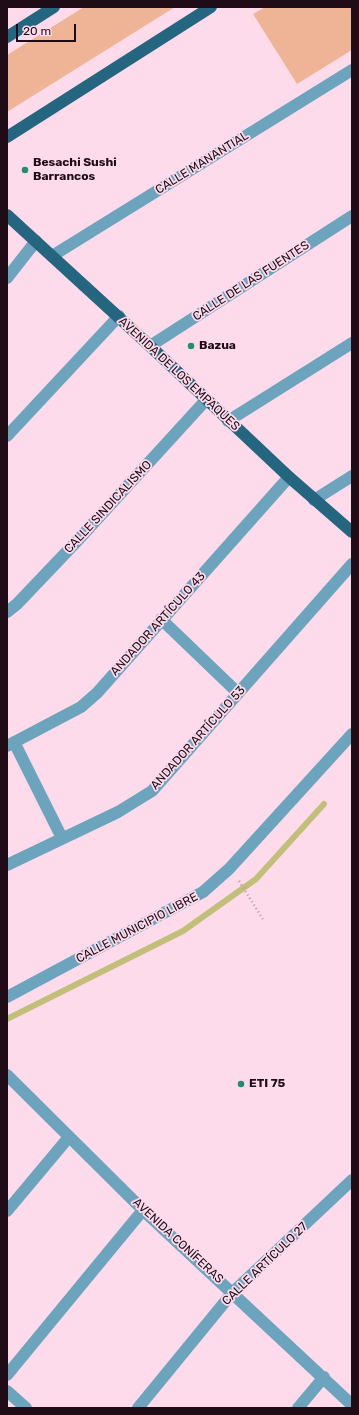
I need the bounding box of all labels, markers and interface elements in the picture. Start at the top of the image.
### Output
scale bar [18,16,78,42]
text: 20 m [23,24,51,38]
street label: CALLE MANANTIAL [153,129,251,197]
place label: Besachi Sushi Barrancos [33,156,117,184]
marker: Besachi Sushi Barrancos [20,165,30,175]
street label: CALLE DE LAS FUENTES [190,238,312,324]
street label: AVENIDA DE LOS EMPAQUES [116,314,242,434]
place label: Bazua [199,339,236,353]
marker: Bazua [186,341,196,351]
street label: CALLE SINDICALISMO [61,458,155,556]
street label: ANDADOR ARTÍCULO 43 [108,569,208,679]
street label: ANDADOR ARTÍCULO 53 [148,683,248,793]
street label: CALLE MUNICIPIO LIBRE [74,890,200,966]
place label: ETI 75 [249,1077,285,1091]
marker: ETI 75 [236,1079,246,1089]
street label: AVENIDA CONÍFERAS [130,1195,226,1287]
street label: CALLE ARTÍCULO 27 [219,1220,311,1308]

